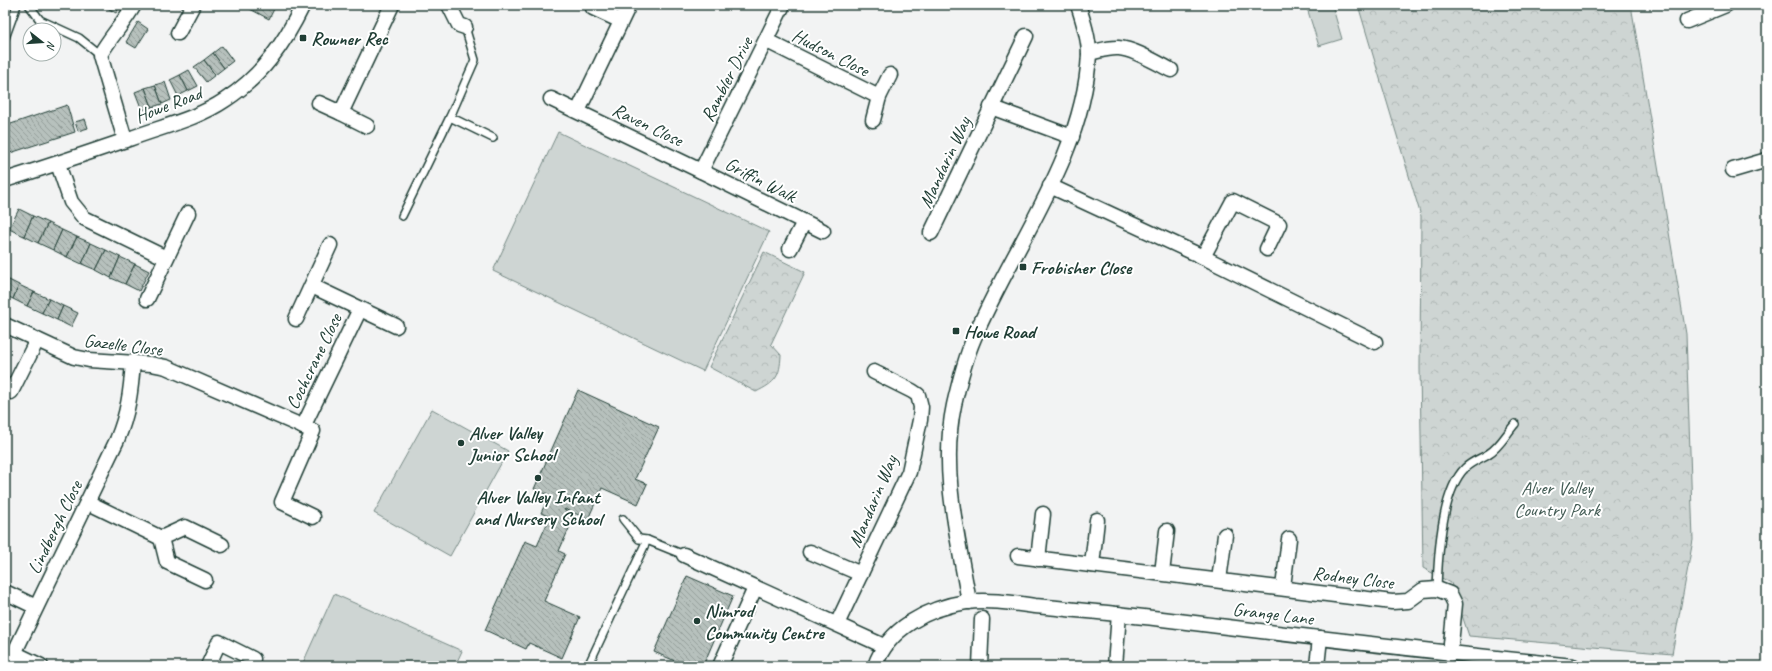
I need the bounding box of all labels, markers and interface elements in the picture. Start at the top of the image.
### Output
north arrow [22,22,62,62]
street label: Hudson Close [788,23,875,83]
place label: Rowner Rec [311,27,389,51]
street label: Rambler Drive [695,31,759,126]
marker: Rowner Rec [298,33,308,43]
text: N [43,40,59,52]
street label: Howe Road [131,80,209,129]
street label: Raven Close [608,98,688,153]
street label: Mandarin Way [913,112,977,212]
street label: Griffin Walk [721,152,802,209]
place label: Frobisher Close [1031,256,1133,280]
marker: Frobisher Close [1018,262,1028,272]
street label: Cochcrane Close [280,308,348,413]
place label: Howe Road [964,320,1038,344]
marker: Howe Road [951,326,961,336]
street label: Gazelle Close [82,328,165,362]
place label: Alver Valley Junior School [467,421,559,467]
marker: Alver Valley Junior School [456,438,466,448]
street label: Mandarin Way [843,450,904,551]
marker: Alver Valley Infant and Nursery School [533,473,543,483]
street label: Lindbergh Close [22,475,89,578]
park label: Alver Valley Country Park [1514,476,1602,522]
place label: Alver Valley Infant and Nursery School [474,485,606,531]
street label: Rodney Close [1311,561,1397,595]
street label: Grange Lane [1231,597,1316,631]
place label: Nimrod Community Centre [705,599,825,645]
marker: Nimrod Community Centre [692,616,702,626]

